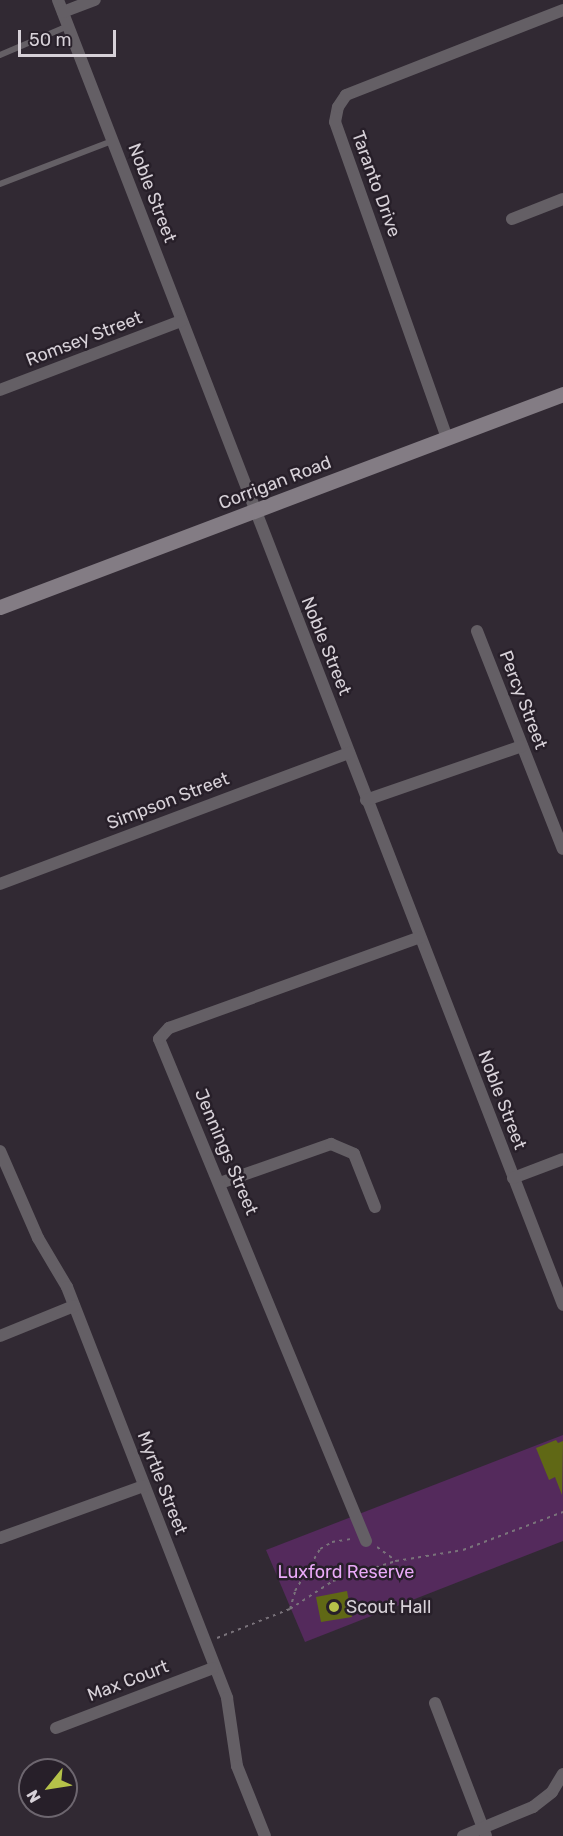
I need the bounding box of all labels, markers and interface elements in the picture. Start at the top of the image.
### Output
scale bar [21,18,118,56]
text: 50 m [29,29,72,51]
street label: Taranto Drive [347,128,405,240]
street label: Noble Street [123,140,181,246]
street label: Romsey Street [23,307,145,371]
street label: Corrigan Road [216,452,334,514]
street label: Noble Street [296,594,356,698]
street label: Percy Street [494,647,552,753]
street label: Simpson Street [104,768,232,834]
street label: Noble Street [473,1047,531,1153]
street label: Jennings Street [190,1086,262,1218]
street label: Myrtle Street [132,1428,192,1538]
park label: Luxford Reserve [278,1561,414,1583]
place label: Scout Hall [346,1596,431,1618]
marker: Scout Hall [327,1600,341,1614]
street label: Max Court [84,1656,172,1706]
north arrow [18,1758,78,1818]
text: N [23,1787,45,1806]

